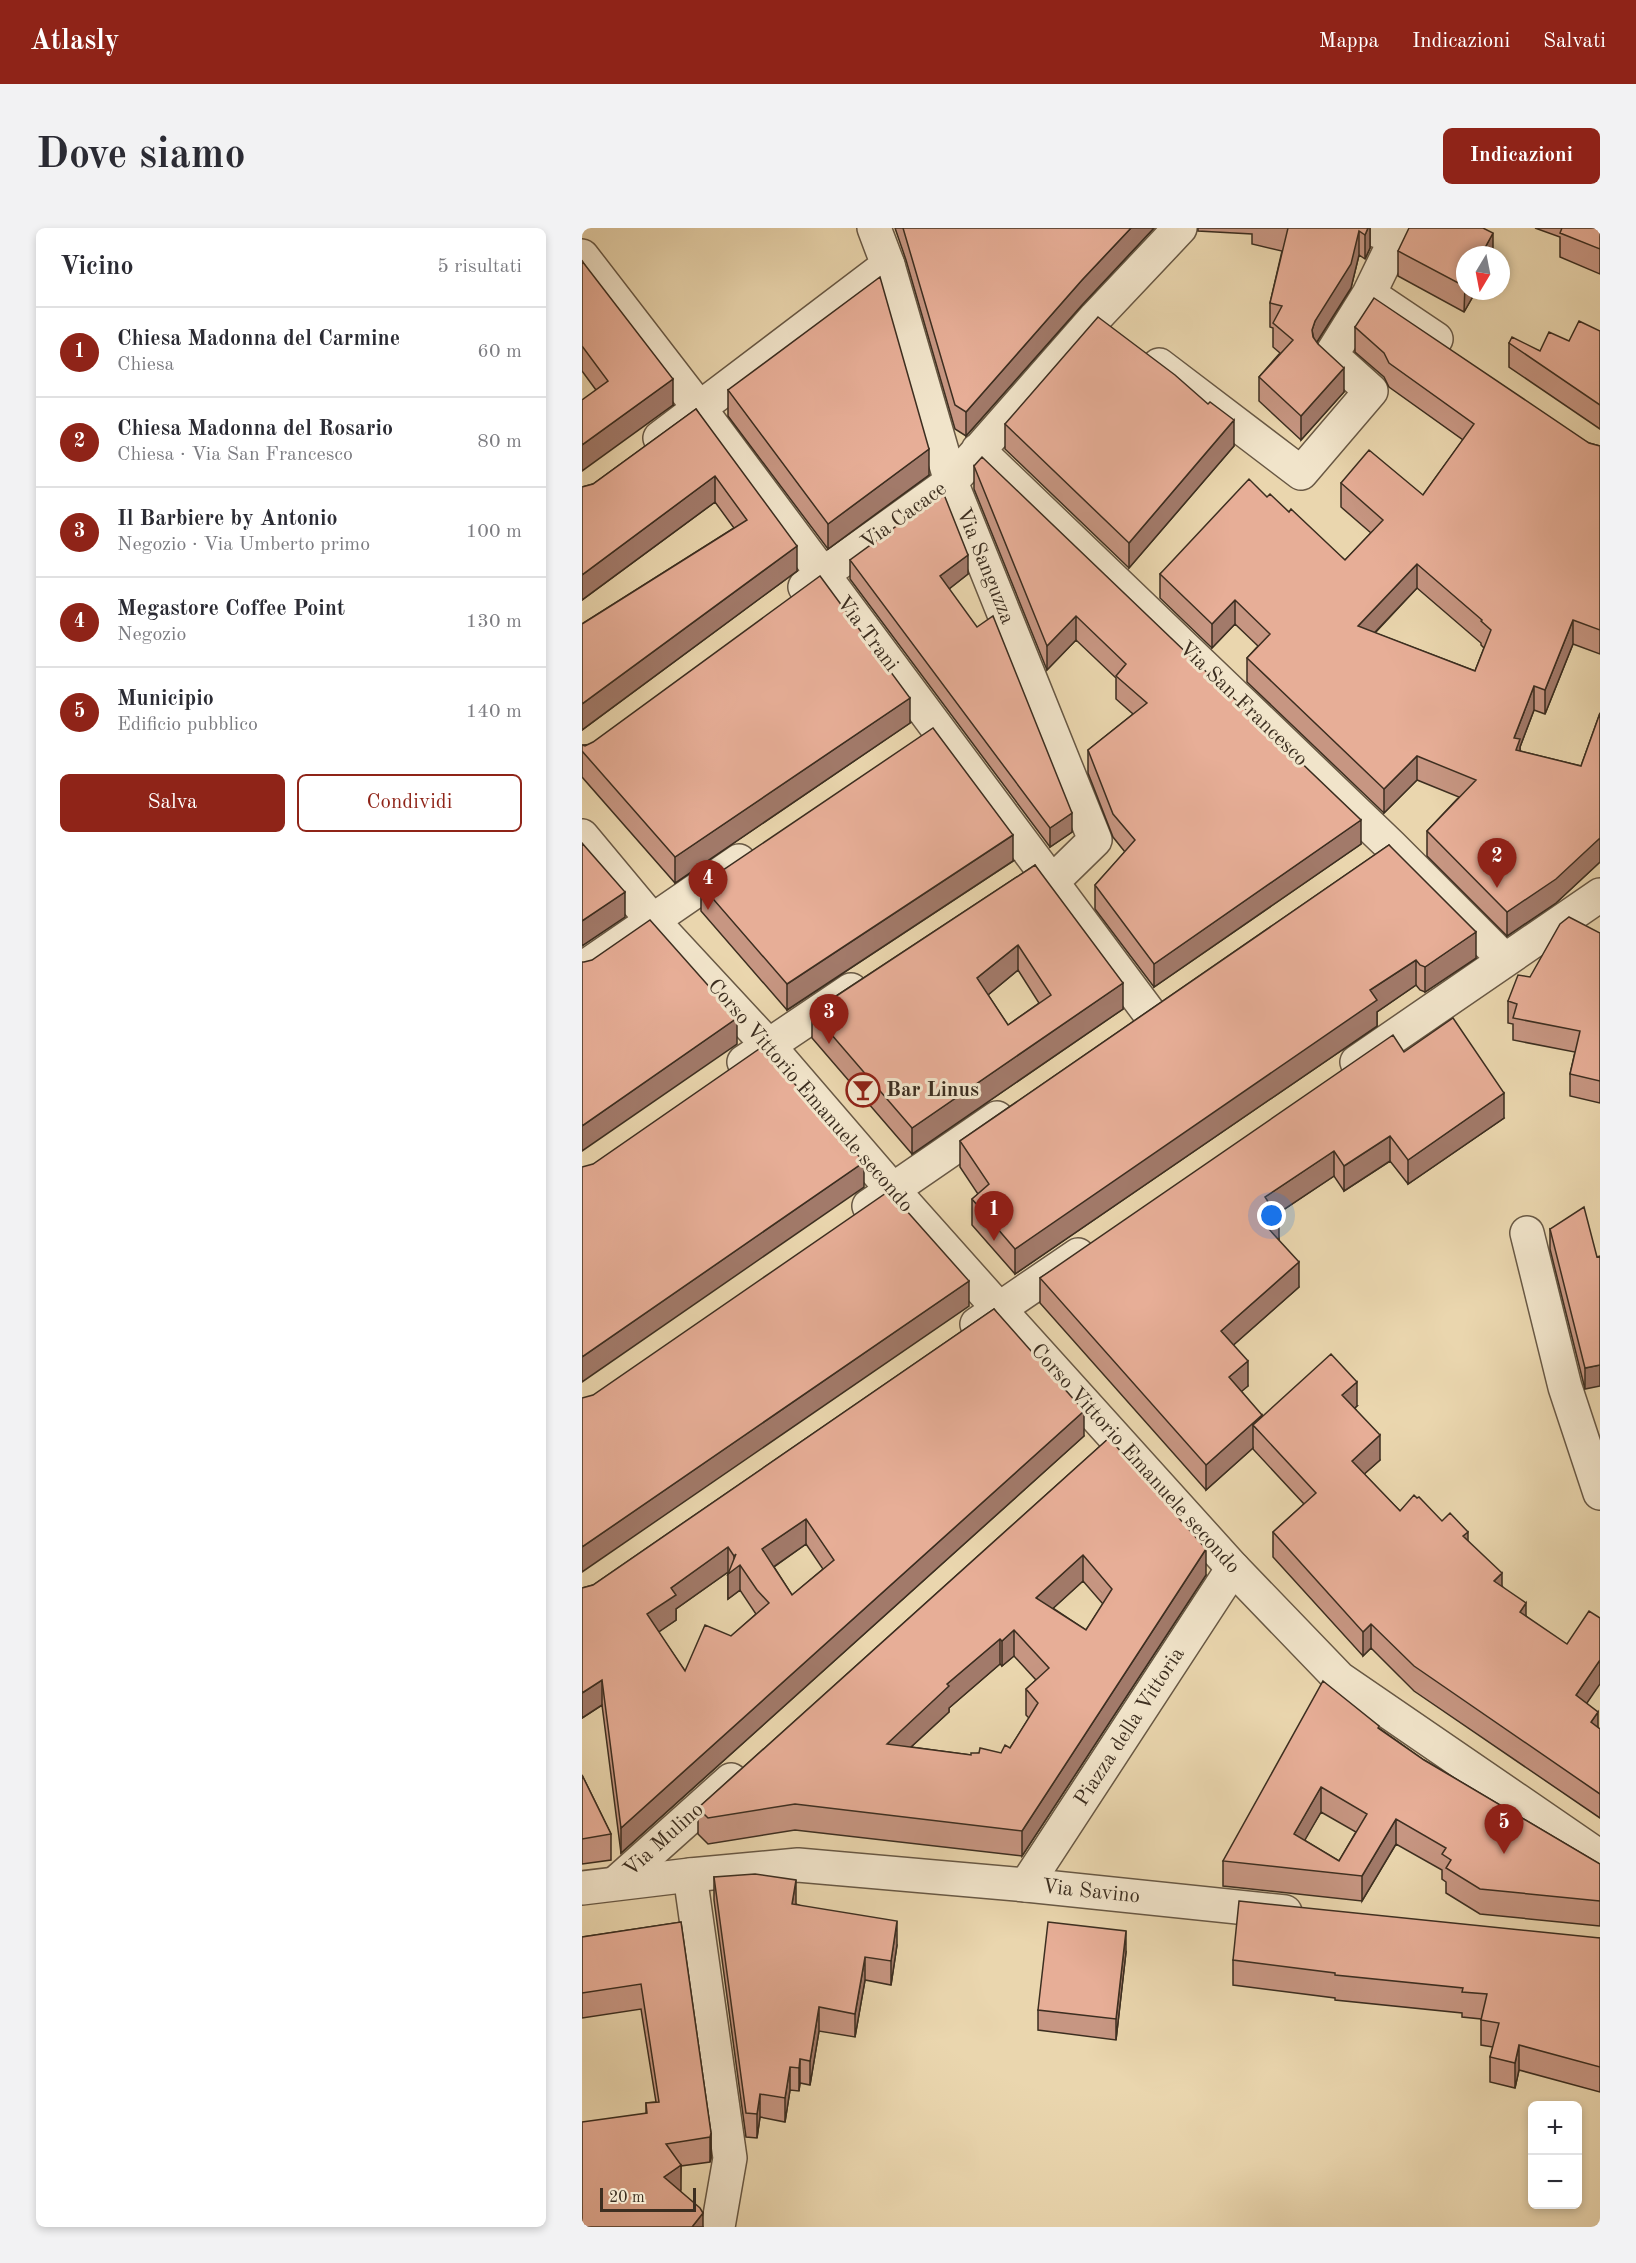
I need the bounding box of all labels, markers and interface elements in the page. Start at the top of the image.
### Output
text: Atlasly [30,28,120,56]
text: Mappa [1319,31,1379,52]
text: Indicazioni [1412,31,1510,52]
text: Salvati [1543,31,1606,52]
button: Indicazioni [1443,128,1600,184]
text: Dove siamo [36,135,246,177]
north arrow [1456,246,1510,300]
text: Vicino [60,254,134,280]
text: 5 risultati [437,257,522,277]
text: Chiesa Madonna del Carmine [117,328,400,350]
text: 1 [74,342,85,362]
text: 60 m [477,342,522,362]
text: Chiesa [117,355,174,375]
text: Chiesa Madonna del Rosario [117,418,393,440]
text: 2 [74,432,85,452]
text: 80 m [477,432,522,452]
text: Chiesa · Via San Francesco [117,445,353,465]
street label: Via Cacace [857,478,951,554]
street label: Via Sanguzza [952,505,1018,627]
text: Il Barbiere by Antonio [117,508,338,530]
text: 3 [74,522,85,542]
text: 100 m [466,522,522,542]
text: Negozio · Via Umberto primo [117,535,370,555]
street label: Via Trani [832,592,902,676]
text: Megastore Coffee Point [117,598,345,620]
text: 4 [74,612,85,632]
text: 130 m [466,612,522,632]
text: Negozio [117,625,186,645]
street label: Via San Francesco [1175,637,1311,771]
text: Municipio [117,688,214,710]
text: 5 [74,702,85,722]
text: 140 m [466,702,522,722]
text: Edificio pubblico [117,715,258,735]
button: Salva [60,774,285,832]
button: Condividi [297,774,522,832]
pin: 2 [1478,838,1516,888]
pin: 4 [688,860,728,910]
street label: Corso Vittorio Emanuele secondo [703,975,917,1217]
pin: 3 [810,994,848,1044]
bar icon: Bar Linus [845,1072,881,1108]
place label: Bar Linus [886,1080,979,1101]
pin: 1 [974,1192,1014,1241]
your location [1257,1201,1286,1230]
street label: Corso Vittorio Emanuele secondo [1026,1340,1244,1578]
street label: Piazza della Vittoria [1071,1644,1189,1810]
street label: Via Mulino [620,1799,708,1881]
pin: 5 [1484,1804,1524,1854]
street label: Via Savino [1041,1876,1141,1908]
map controls [1528,2101,1582,2209]
button: + [1528,2101,1582,2155]
button: − [1528,2155,1582,2209]
scale bar [600,2185,696,2212]
text: 20 m [609,2190,645,2206]

